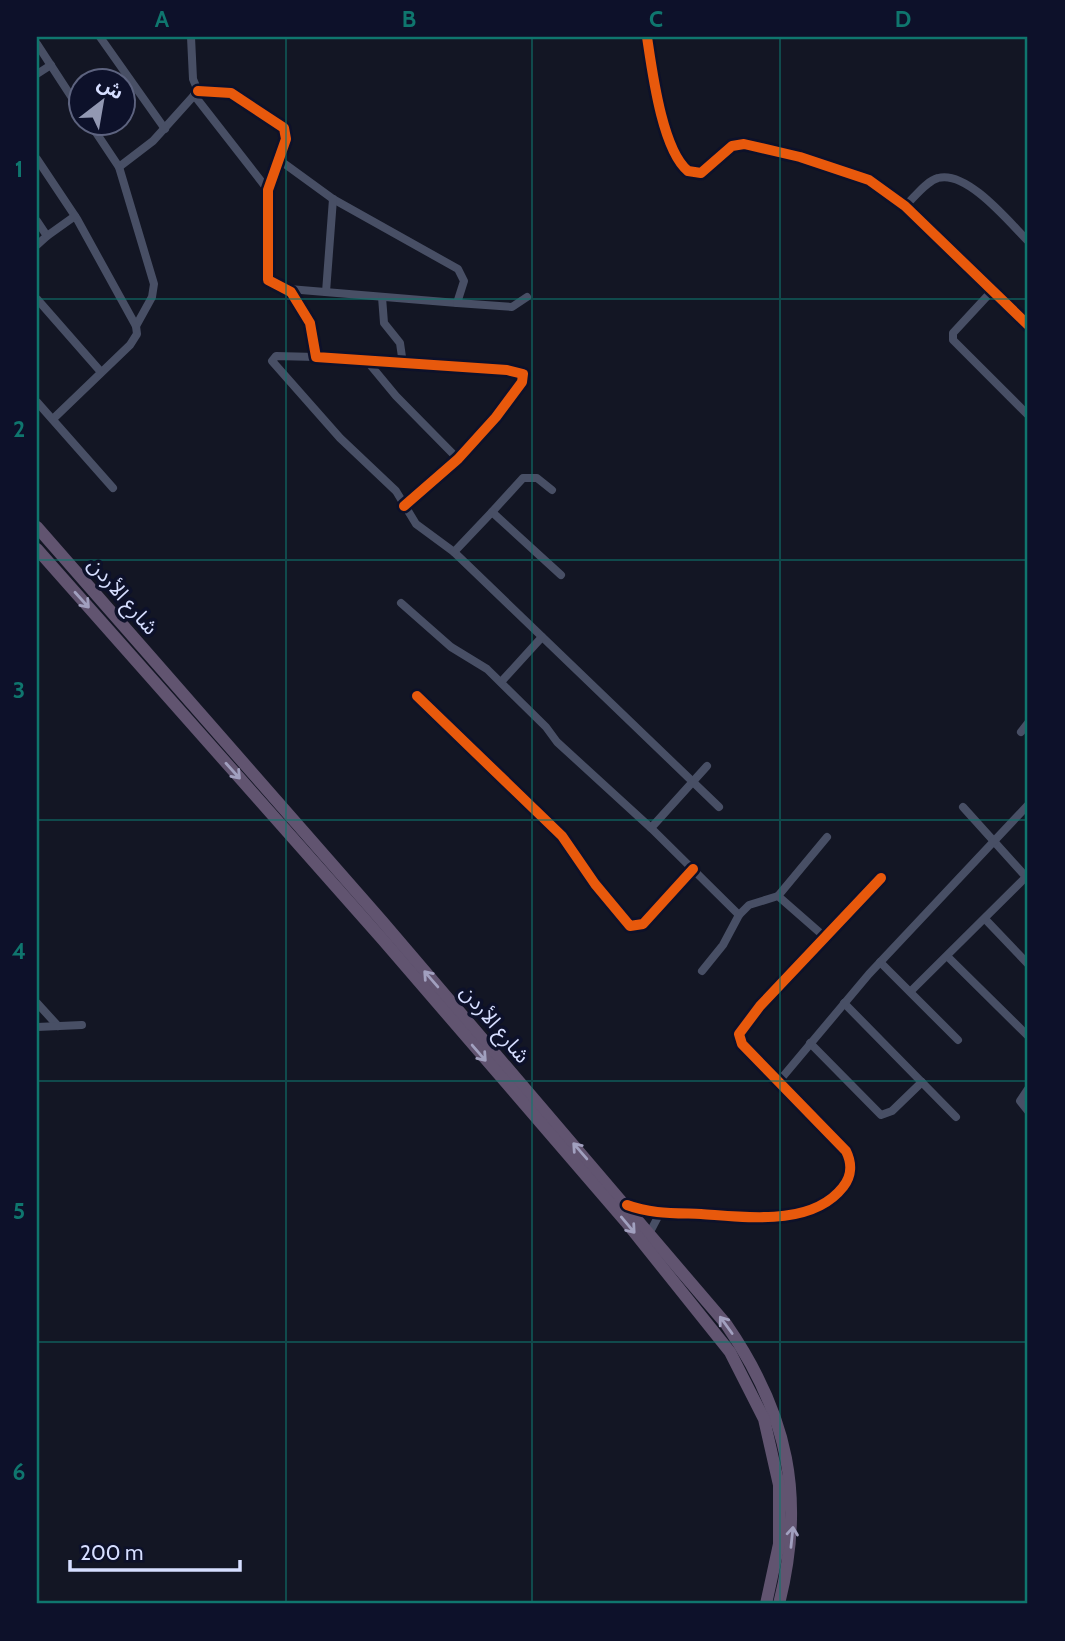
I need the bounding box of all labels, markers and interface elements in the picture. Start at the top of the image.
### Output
text: A [155,5,170,33]
text: B [402,5,416,33]
text: C [649,5,663,33]
text: D [895,5,911,33]
north arrow [66,66,136,136]
text: ش [93,71,128,104]
text: 1 [15,155,23,183]
text: 2 [13,415,25,443]
street label: شارع الأردن [81,552,164,641]
one-way arrow [74,591,90,609]
text: 3 [13,676,25,704]
one-way arrow [224,761,240,779]
text: 4 [12,937,26,965]
one-way arrow [423,970,439,988]
street label: شارع الأردن [453,980,535,1070]
one-way arrow [471,1043,487,1061]
one-way arrow [572,1142,588,1160]
text: 5 [13,1197,25,1225]
one-way arrow [620,1215,636,1233]
one-way arrow [719,1316,733,1335]
text: 6 [13,1458,25,1486]
one-way arrow [786,1526,799,1549]
scale bar [70,1529,240,1573]
text: 200 m [80,1540,143,1565]

